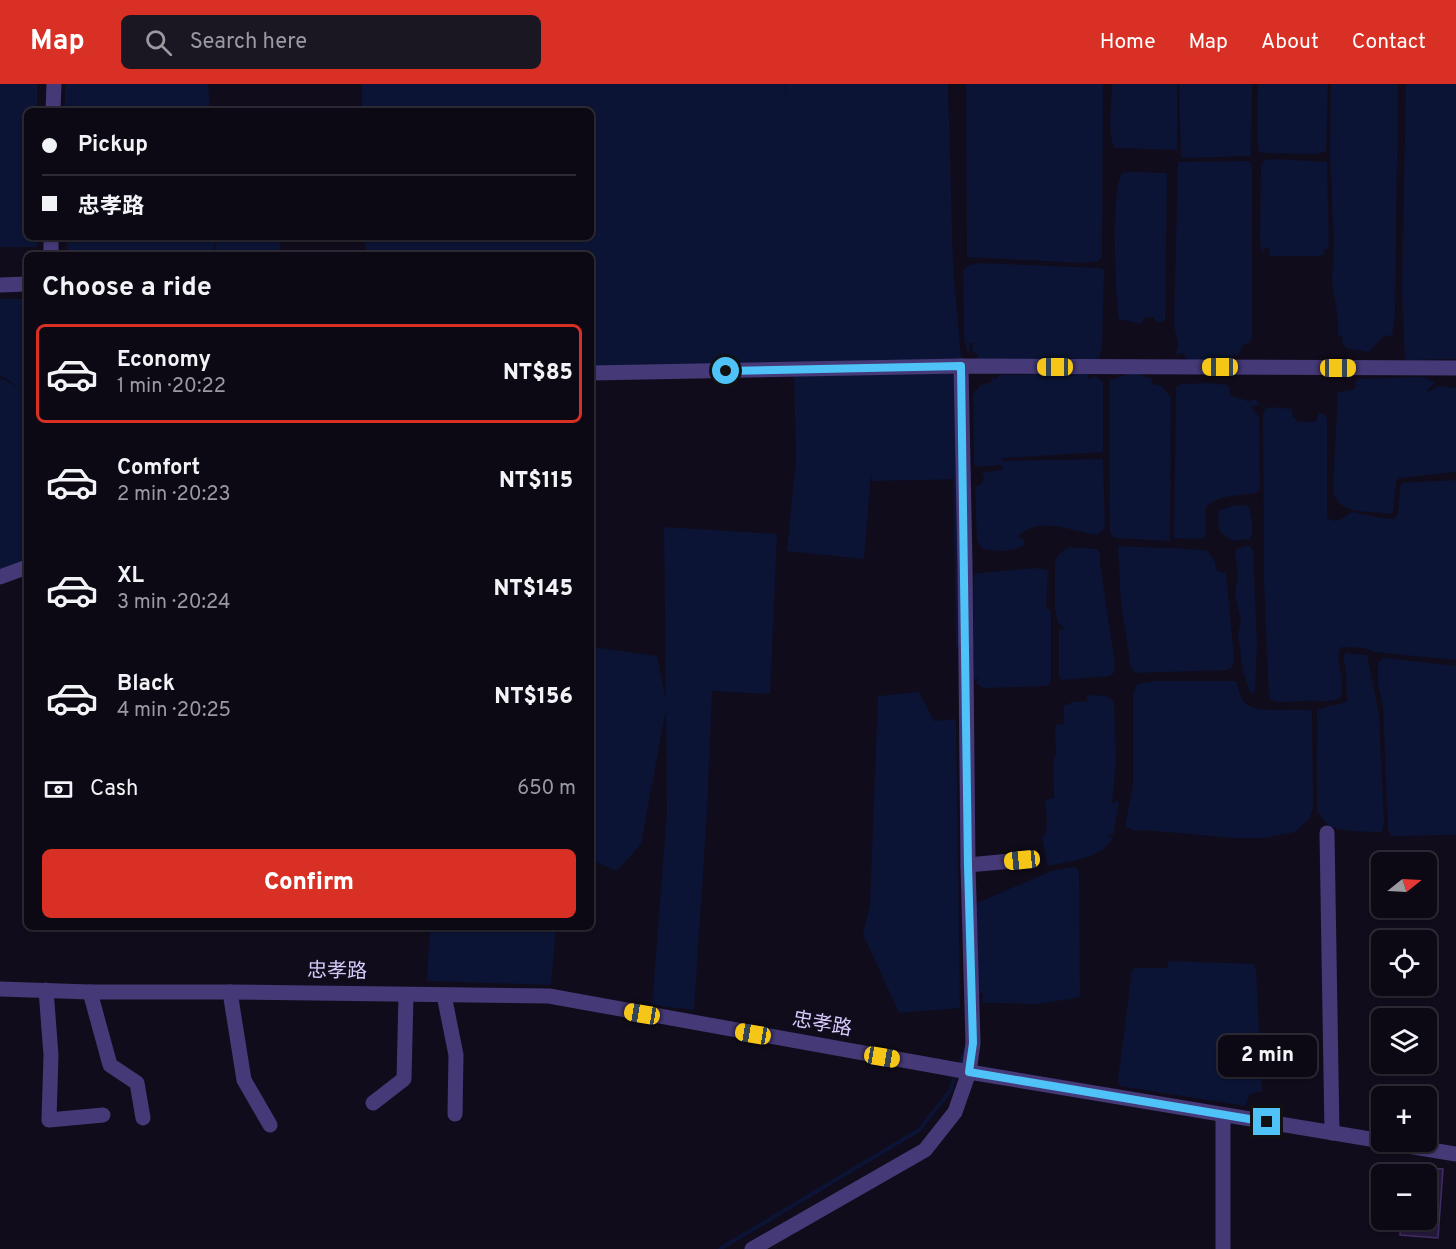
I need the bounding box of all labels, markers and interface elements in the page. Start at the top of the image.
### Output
search box [121,15,541,69]
text: Map [30,24,85,60]
icon: search [142,26,175,59]
text: Search here [190,29,307,56]
text: Home [1100,29,1156,56]
text: Map [1189,29,1228,56]
text: About [1261,29,1319,56]
text: Contact [1352,29,1426,56]
text: Pickup [78,132,148,159]
text: 忠孝路 [78,194,144,221]
text: Choose a ride [42,271,212,305]
icon: car [45,347,99,401]
text: Economy [117,347,211,374]
route start [712,357,739,384]
car [1037,358,1073,376]
car [1202,358,1238,376]
car [1320,359,1356,377]
text: NT$85 [503,360,573,387]
text: 1 min · 20:22 [117,374,226,400]
icon: car [45,455,99,509]
text: Comfort [117,455,200,482]
text: NT$115 [499,468,573,495]
text: 2 min · 20:23 [117,482,230,508]
icon: car [45,563,99,617]
text: XL [117,563,144,590]
text: NT$145 [494,576,573,603]
text: 3 min · 20:24 [117,590,230,616]
icon: car [45,671,99,725]
text: Black [117,671,175,698]
text: NT$156 [494,684,573,711]
text: 4 min · 20:25 [117,698,231,724]
icon: cash [42,773,75,806]
text: Cash [90,776,139,803]
text: 650 m [517,776,576,802]
button: Confirm [42,849,576,918]
car [1003,849,1041,871]
north arrow [1371,852,1437,918]
map controls [1371,852,1437,1230]
button: locate [1371,930,1437,996]
street label: 忠孝路 [307,958,367,986]
car [623,1002,661,1026]
street label: 忠孝路 [790,1007,854,1043]
button: layers [1371,1008,1437,1074]
car [734,1022,772,1046]
callout: 2 min [1218,1035,1316,1077]
text: 2 min [1241,1043,1294,1069]
car [863,1045,901,1069]
button: + [1371,1086,1437,1152]
route end [1253,1108,1280,1135]
button: − [1371,1164,1437,1230]

